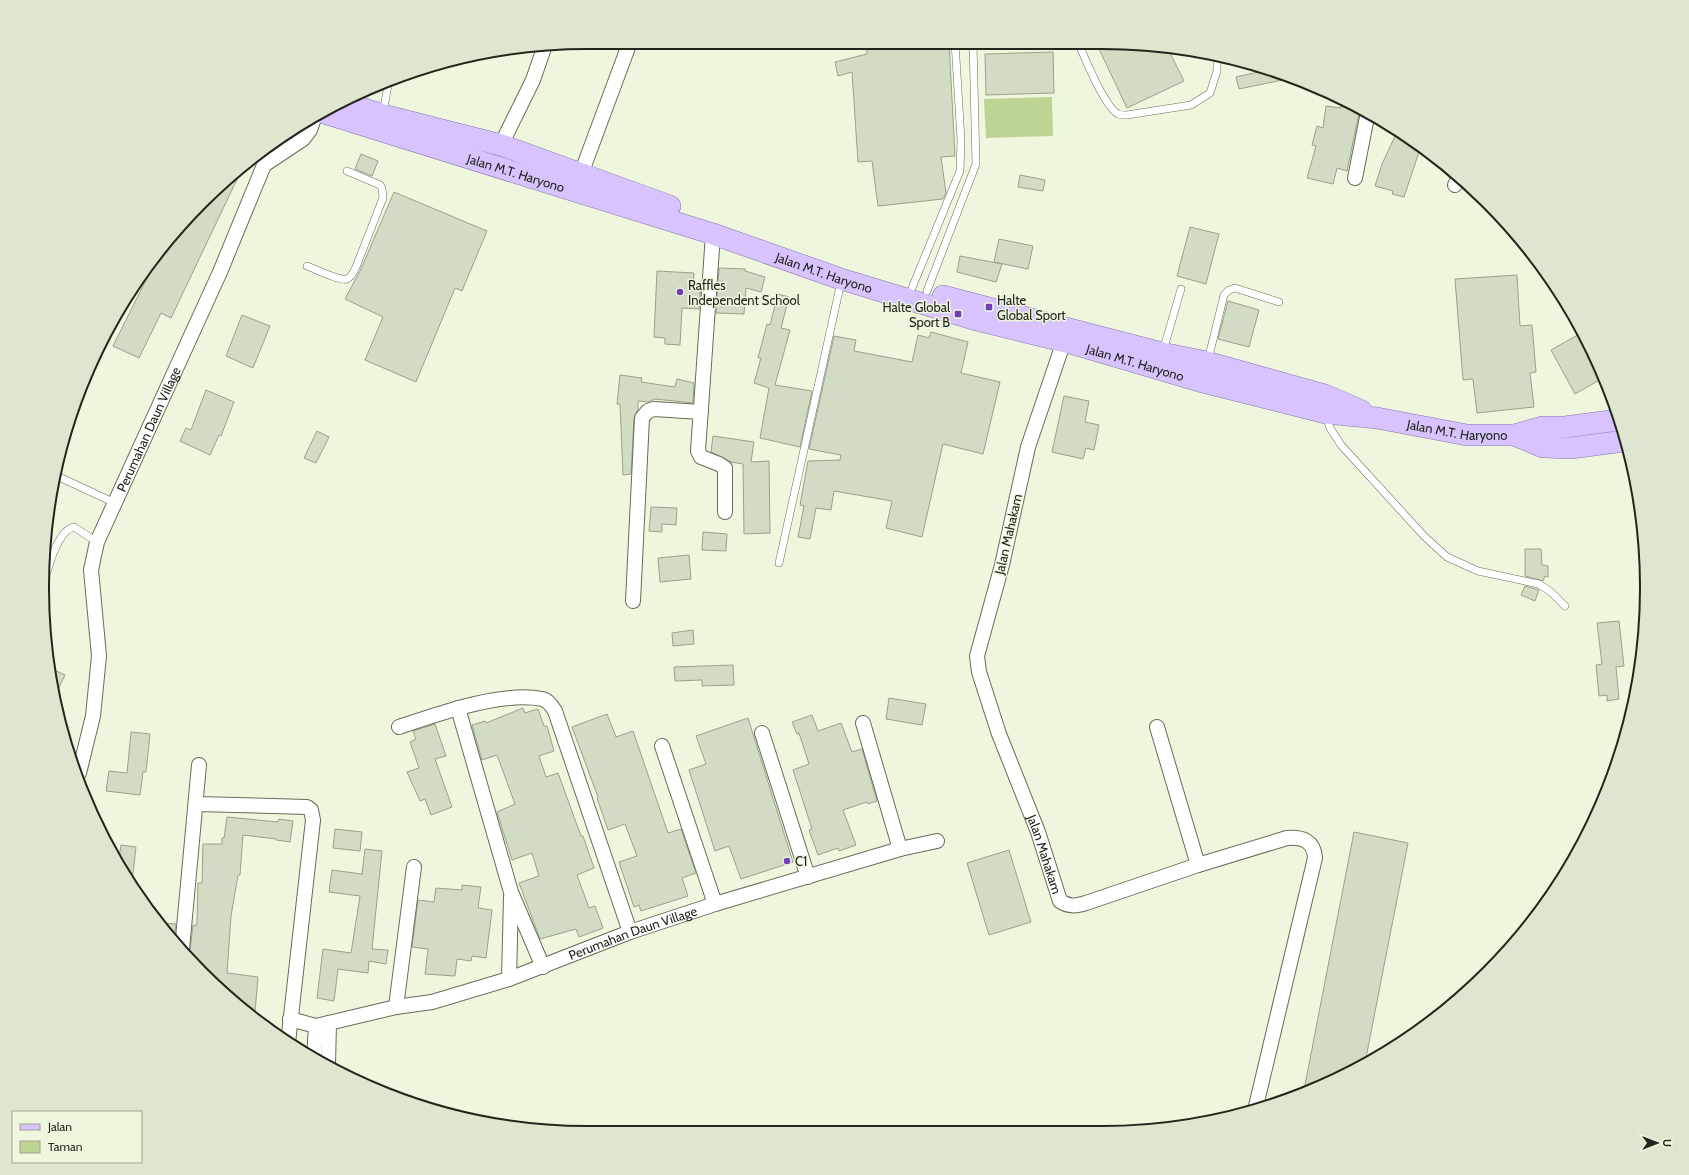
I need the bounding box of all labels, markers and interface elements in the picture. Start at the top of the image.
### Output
street label: Jalan M.T. Haryono [464,150,567,195]
street label: Jalan M.T. Haryono [773,248,874,296]
place label: Raffles Independent School [688,277,800,308]
marker: Raffles Independent School [675,287,685,297]
place label: Halte Global Sport [997,292,1066,323]
place label: Halte Global Sport B [882,299,950,330]
marker: Halte Global Sport [984,302,994,312]
marker: Halte Global Sport B [953,309,963,319]
street label: Jalan M.T. Haryono [1084,340,1186,384]
street label: Perumahan Daun Village [113,364,184,494]
street label: Jalan M.T. Haryono [1405,416,1507,443]
street label: Jalan Mahakam [991,492,1025,577]
street label: Jalan Mahakam [1023,811,1065,896]
place label: C1 [795,853,807,869]
marker: C1 [782,856,792,866]
street label: Perumahan Daun Village [566,902,699,963]
legend [12,1111,142,1163]
text: Jalan [47,1119,72,1134]
north arrow [1637,1123,1677,1163]
text: Taman [48,1139,83,1154]
text: U [1660,1139,1674,1147]

